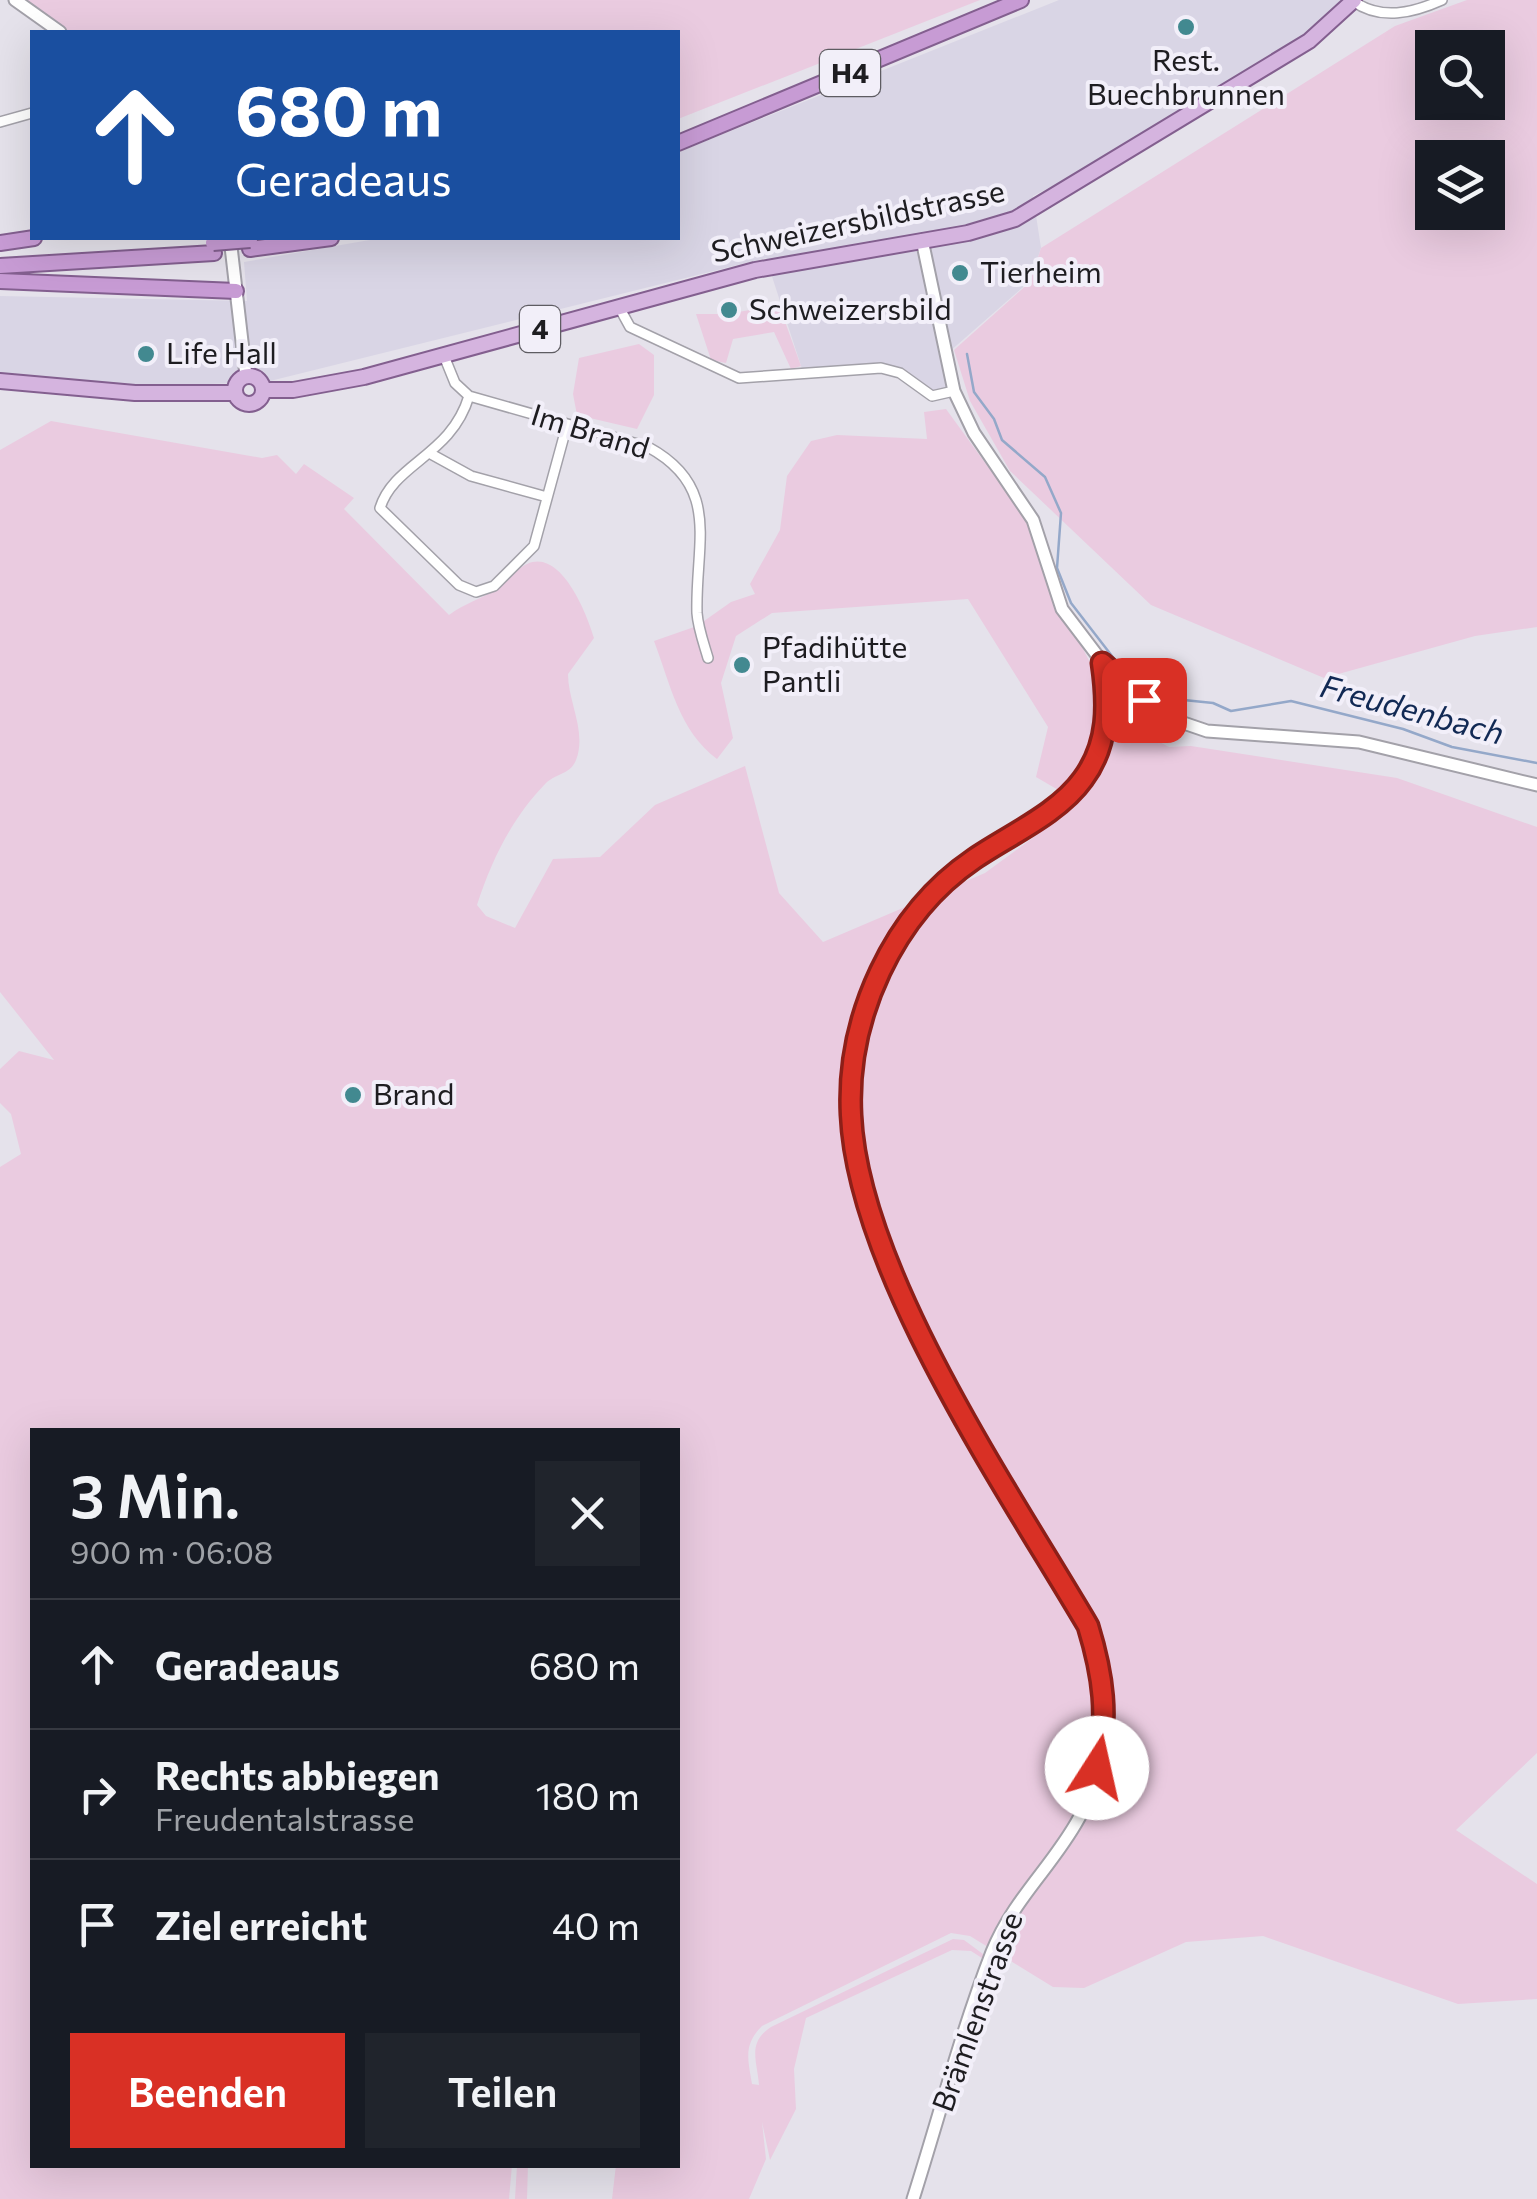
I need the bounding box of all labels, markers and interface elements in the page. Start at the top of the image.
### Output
marker: Rest. Buechbrunnen [1175,16,1197,38]
map controls [1415,30,1505,230]
button: search [1415,30,1505,120]
place label: Rest. Buechbrunnen [1087,40,1285,111]
road number: H4 [820,50,880,96]
text: 680 m [235,65,442,150]
icon: ahead [70,70,200,200]
button: layers [1415,140,1505,230]
text: Geradeaus [235,150,452,205]
street label: Schweizersbildstrasse [707,170,1007,269]
place label: Tierheim [980,252,1102,289]
marker: Tierheim [949,262,971,284]
place label: Schweizersbild [749,289,952,326]
marker: Schweizersbild [718,299,740,321]
road number: 4 [520,306,560,352]
place label: Life Hall [166,333,277,370]
marker: Life Hall [135,343,157,365]
street label: Im Brand [527,394,654,465]
place label: Pfadihütte Pantli [762,627,907,698]
marker: Pfadihütte Pantli [731,654,753,676]
pin [1102,658,1187,743]
water label: Freudenbach [1316,664,1509,752]
icon: arrive [1117,673,1172,728]
place label: Brand [373,1074,454,1111]
marker: Brand [342,1084,364,1106]
text: 3 Min. [70,1457,240,1530]
button: close [535,1461,640,1566]
text: 900 m · 06:08 [70,1531,273,1571]
icon: ahead [70,1637,125,1692]
text: Geradeaus [155,1641,340,1688]
text: 680 m [529,1641,640,1688]
position arrow [1045,1716,1149,1820]
text: Rechts abbiegen [155,1751,439,1798]
icon: right [70,1767,125,1822]
text: 180 m [535,1771,640,1818]
text: Freudentalstrasse [155,1798,414,1838]
icon: arrive [70,1897,125,1952]
text: Ziel erreicht [155,1901,367,1948]
text: 40 m [552,1901,640,1948]
street label: Brämlenstrasse [922,1906,1029,2116]
button: Beenden [70,2033,345,2148]
button: Teilen [365,2033,640,2148]

